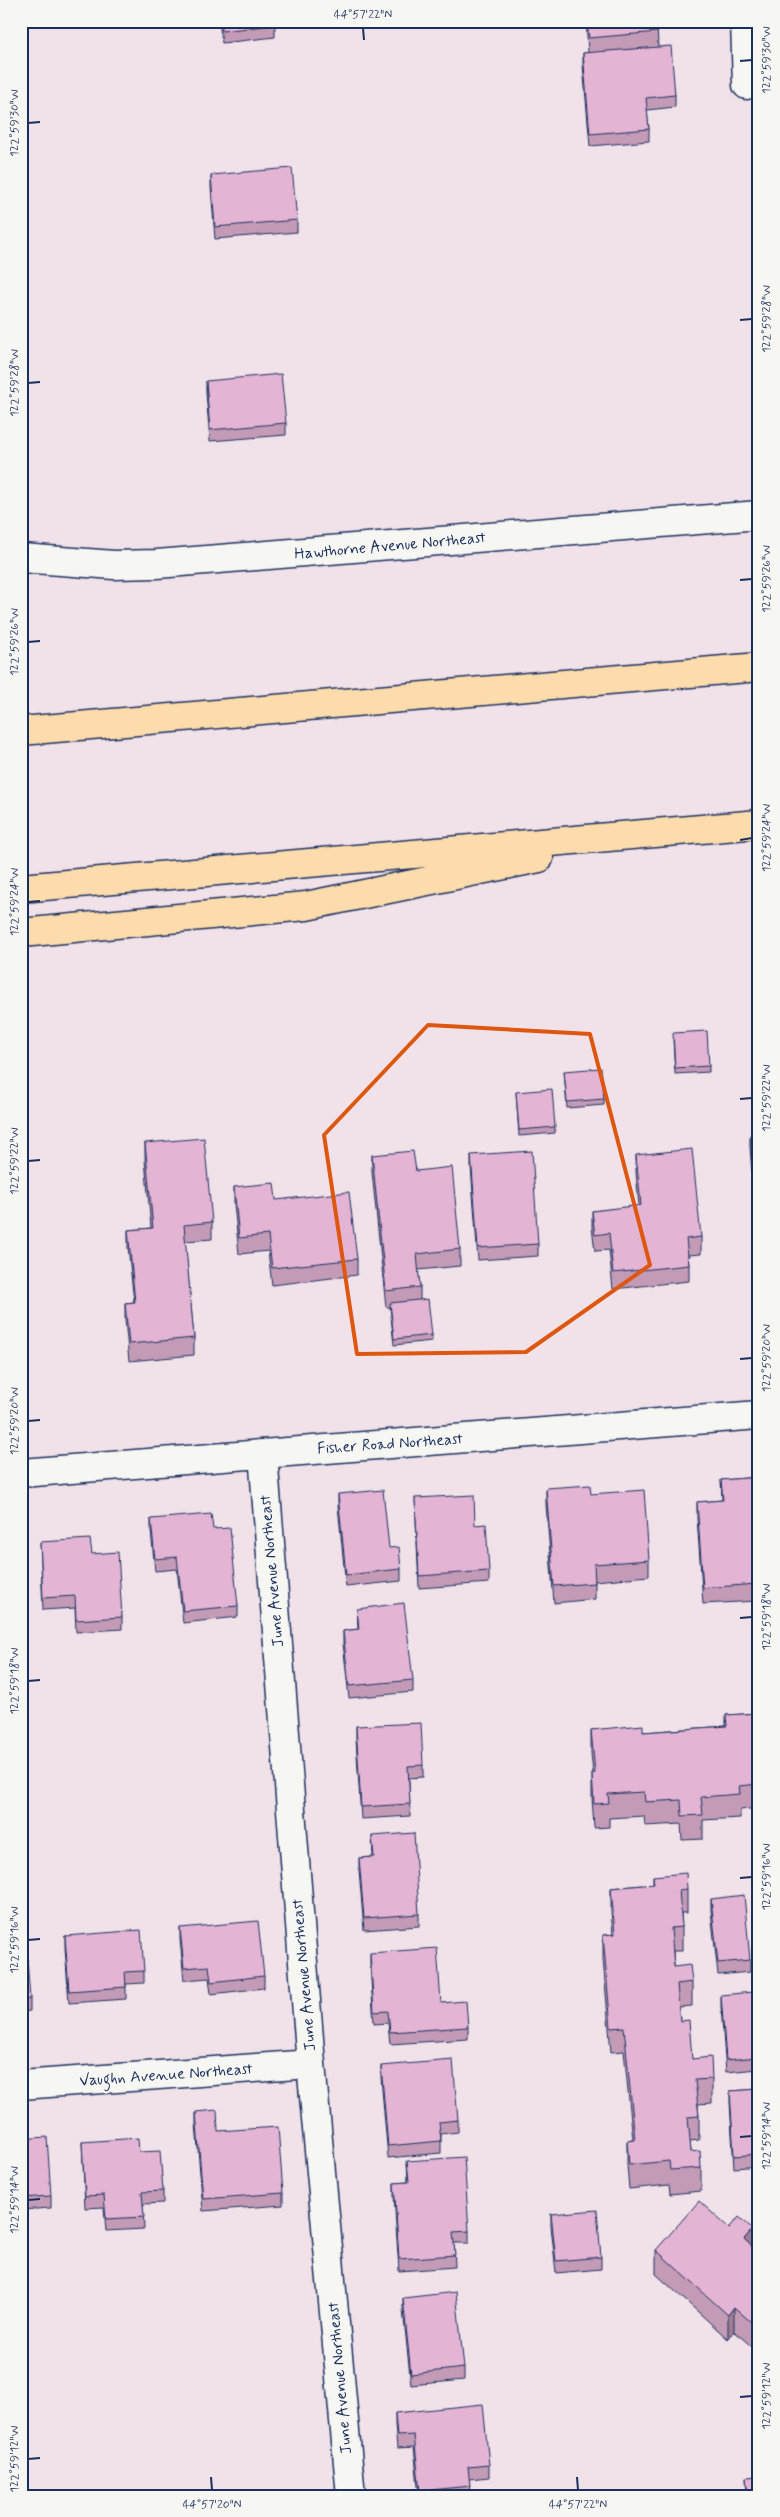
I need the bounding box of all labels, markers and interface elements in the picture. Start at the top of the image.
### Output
text: 44°57'22"N [334,7,392,23]
text: 122°59'30"W [759,26,775,94]
text: 122°59'30"W [7,89,23,157]
text: 122°59'28"W [759,285,775,353]
text: 122°59'28"W [7,349,23,417]
street label: Hawthorne Avenue Northeast [293,527,487,565]
text: 122°59'26"W [759,545,775,613]
text: 122°59'26"W [7,608,23,676]
text: 122°59'24"W [759,804,775,872]
text: 122°59'24"W [7,868,23,936]
text: 122°59'22"W [759,1064,775,1132]
text: 122°59'22"W [7,1127,23,1195]
text: 122°59'20"W [759,1324,775,1392]
text: 122°59'20"W [7,1387,23,1455]
street label: Fisher Road Northeast [316,1428,464,1460]
street label: June Avenue Northeast [255,1494,289,1648]
text: 122°59'18"W [759,1583,775,1651]
text: 122°59'18"W [7,1647,23,1715]
text: 122°59'16"W [759,1843,775,1911]
street label: June Avenue Northeast [287,1898,321,2052]
text: 122°59'16"W [7,1906,23,1974]
street label: Vaughn Avenue Northeast [79,2058,253,2093]
text: 122°59'14"W [759,2102,775,2170]
text: 122°59'14"W [7,2166,23,2234]
street label: June Avenue Northeast [323,2301,357,2455]
text: 122°59'12"W [759,2363,775,2429]
text: 122°59'12"W [7,2426,23,2492]
text: 44°57'20"N [182,2497,242,2513]
text: 44°57'22"N [549,2497,607,2513]

